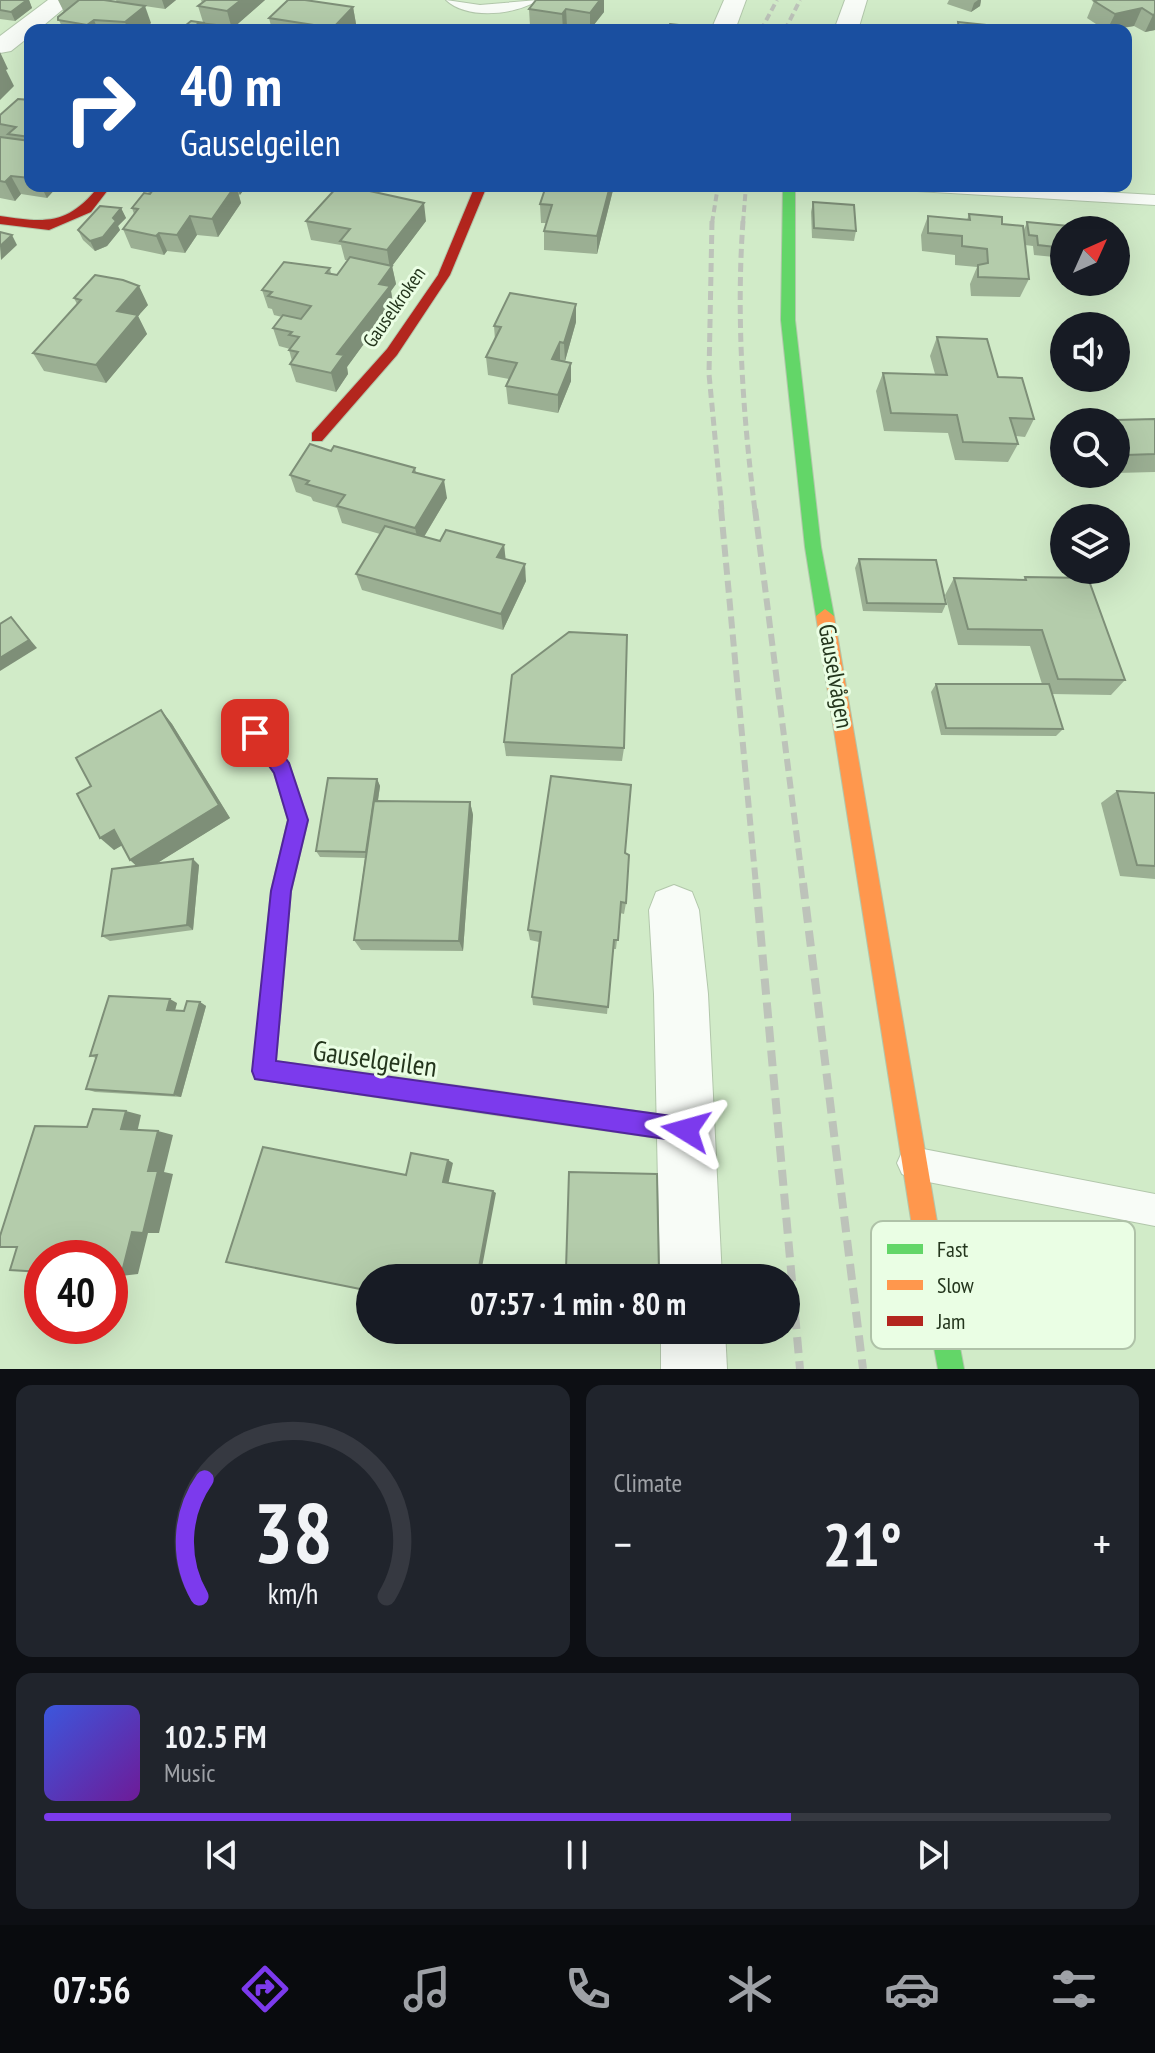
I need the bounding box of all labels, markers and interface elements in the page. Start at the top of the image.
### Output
text: 40 m [180,49,282,121]
icon: right [48,56,152,160]
text: Gauselgeilen [180,119,340,166]
north arrow [1050,216,1130,296]
map controls [1050,216,1130,584]
street label: Gauselkroken [357,262,431,352]
button: sound [1050,312,1130,392]
button: search [1050,408,1130,488]
button: layers [1050,504,1130,584]
street label: Gauselvågen [812,622,860,730]
pin [221,699,289,767]
icon: arrive [233,711,277,755]
street label: Gauselgeilen [311,1031,439,1085]
position arrow [644,1088,728,1172]
legend [871,1221,1135,1349]
text: Fast [937,1235,968,1263]
speed limit sign: 40 [24,1240,128,1344]
text: Slow [937,1271,974,1299]
text: 07:57 · 1 min · 80 m [470,1284,686,1323]
text: Jam [936,1307,965,1335]
text: Climate [614,1466,682,1499]
text: 38 [253,1478,333,1586]
text: 21° [823,1505,902,1583]
text: − [614,1515,632,1572]
text: + [1093,1515,1111,1572]
text: km/h [267,1575,318,1612]
text: 102.5 FM [164,1717,266,1756]
text: Music [164,1756,216,1789]
icon: previous [200,1833,244,1877]
icon: pause [555,1833,599,1877]
icon: next [911,1833,955,1877]
icon: directions [237,1961,293,2017]
icon: music [399,1961,455,2017]
icon: phone [560,1961,616,2017]
icon: climate [722,1961,778,2017]
icon: car [884,1961,940,2017]
icon: filters [1046,1961,1102,2017]
text: 07:56 [53,1966,131,2013]

